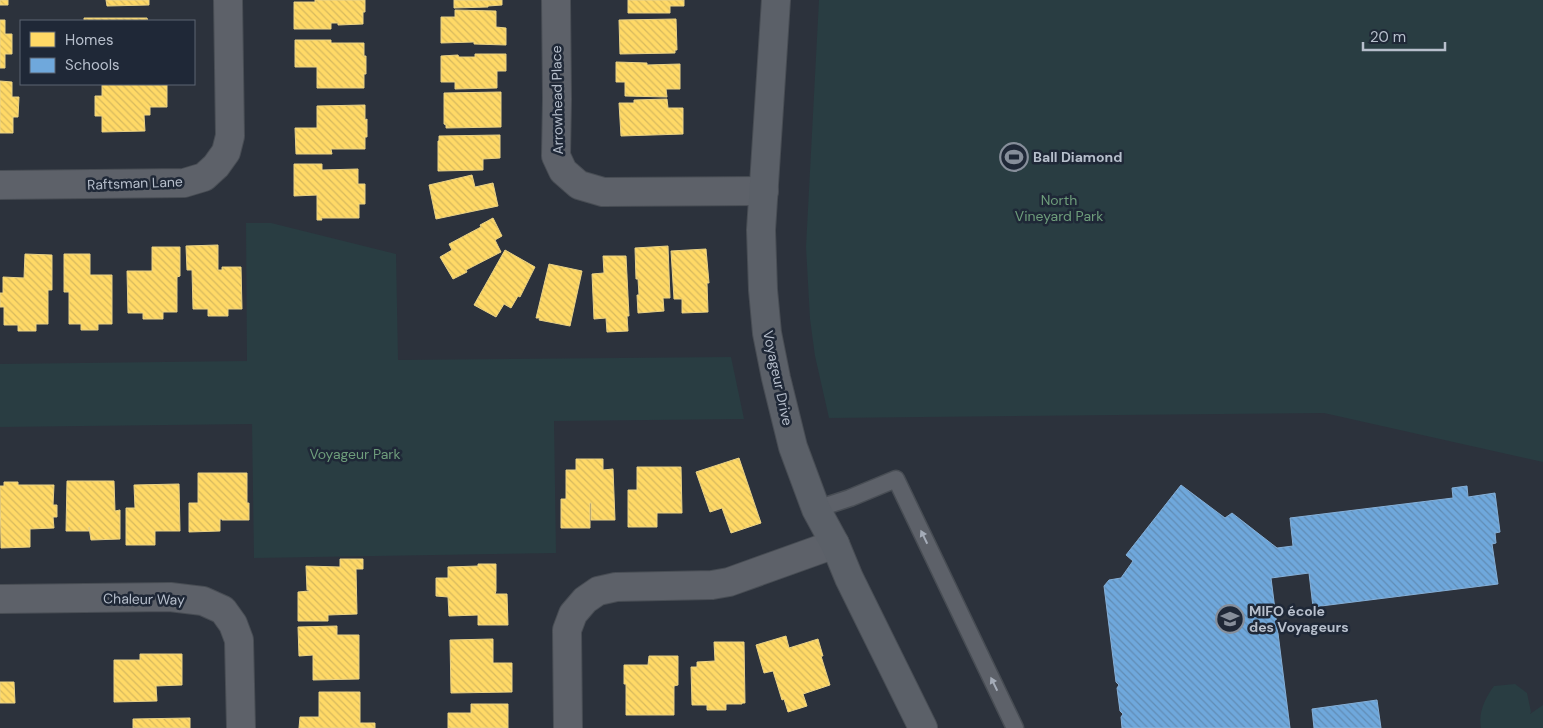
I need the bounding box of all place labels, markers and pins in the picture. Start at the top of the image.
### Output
sports icon: Ball Diamond [999,142,1029,172]
place label: Ball Diamond [1033,148,1122,166]
place label: MIFO école des Voyageurs [1249,602,1349,636]
school or university icon: MIFO école des Voyageurs [1215,604,1245,634]

